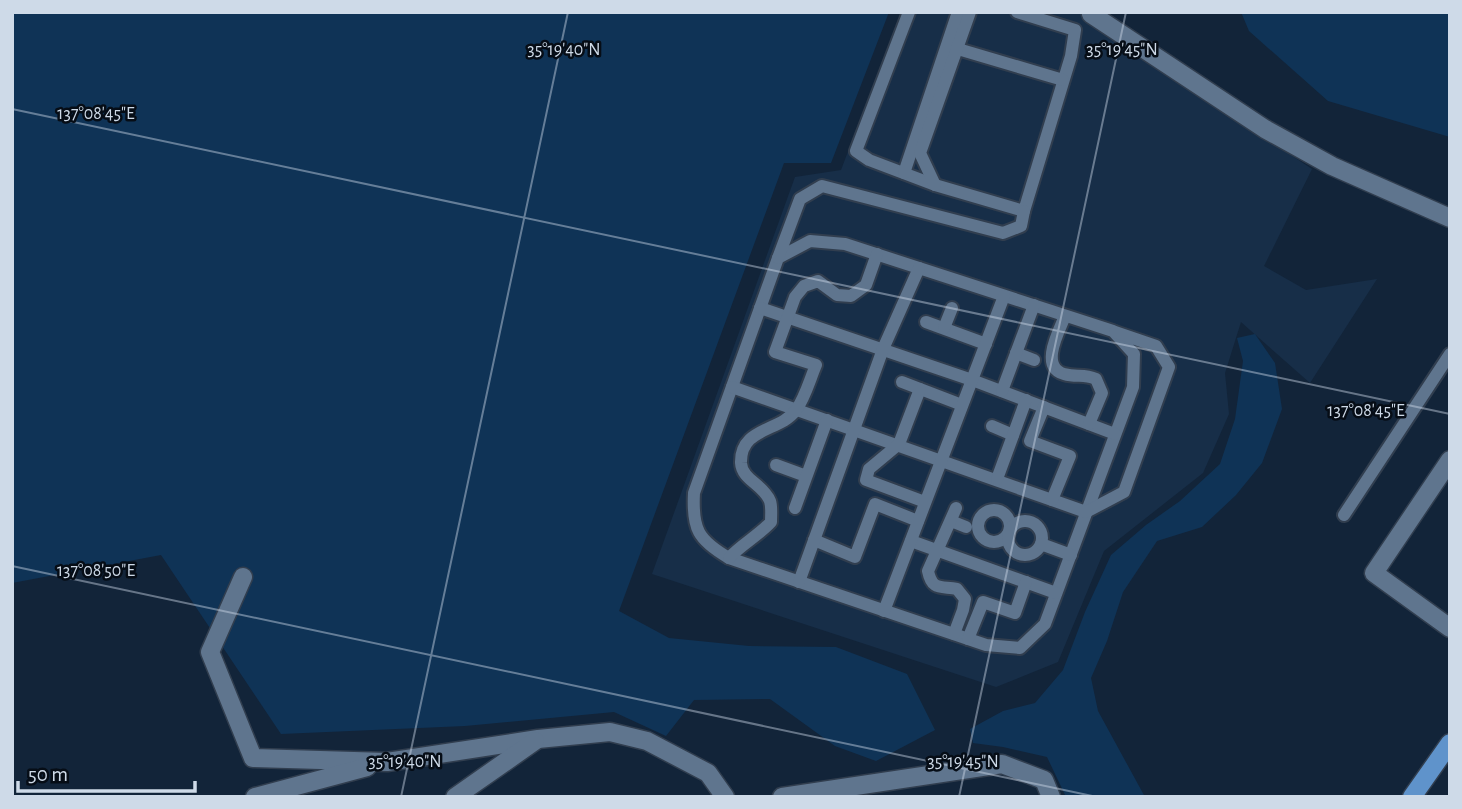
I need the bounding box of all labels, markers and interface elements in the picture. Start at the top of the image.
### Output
text: 35°19'40"N [527,41,601,59]
text: 35°19'45"N [1086,41,1158,59]
text: 137°08'45"E [57,105,135,123]
text: 137°08'45"E [1327,402,1405,420]
text: 137°08'50"E [57,562,135,580]
scale bar [18,750,194,794]
text: 35°19'40"N [368,753,442,771]
text: 35°19'45"N [927,753,999,771]
text: 50 m [28,764,68,785]

